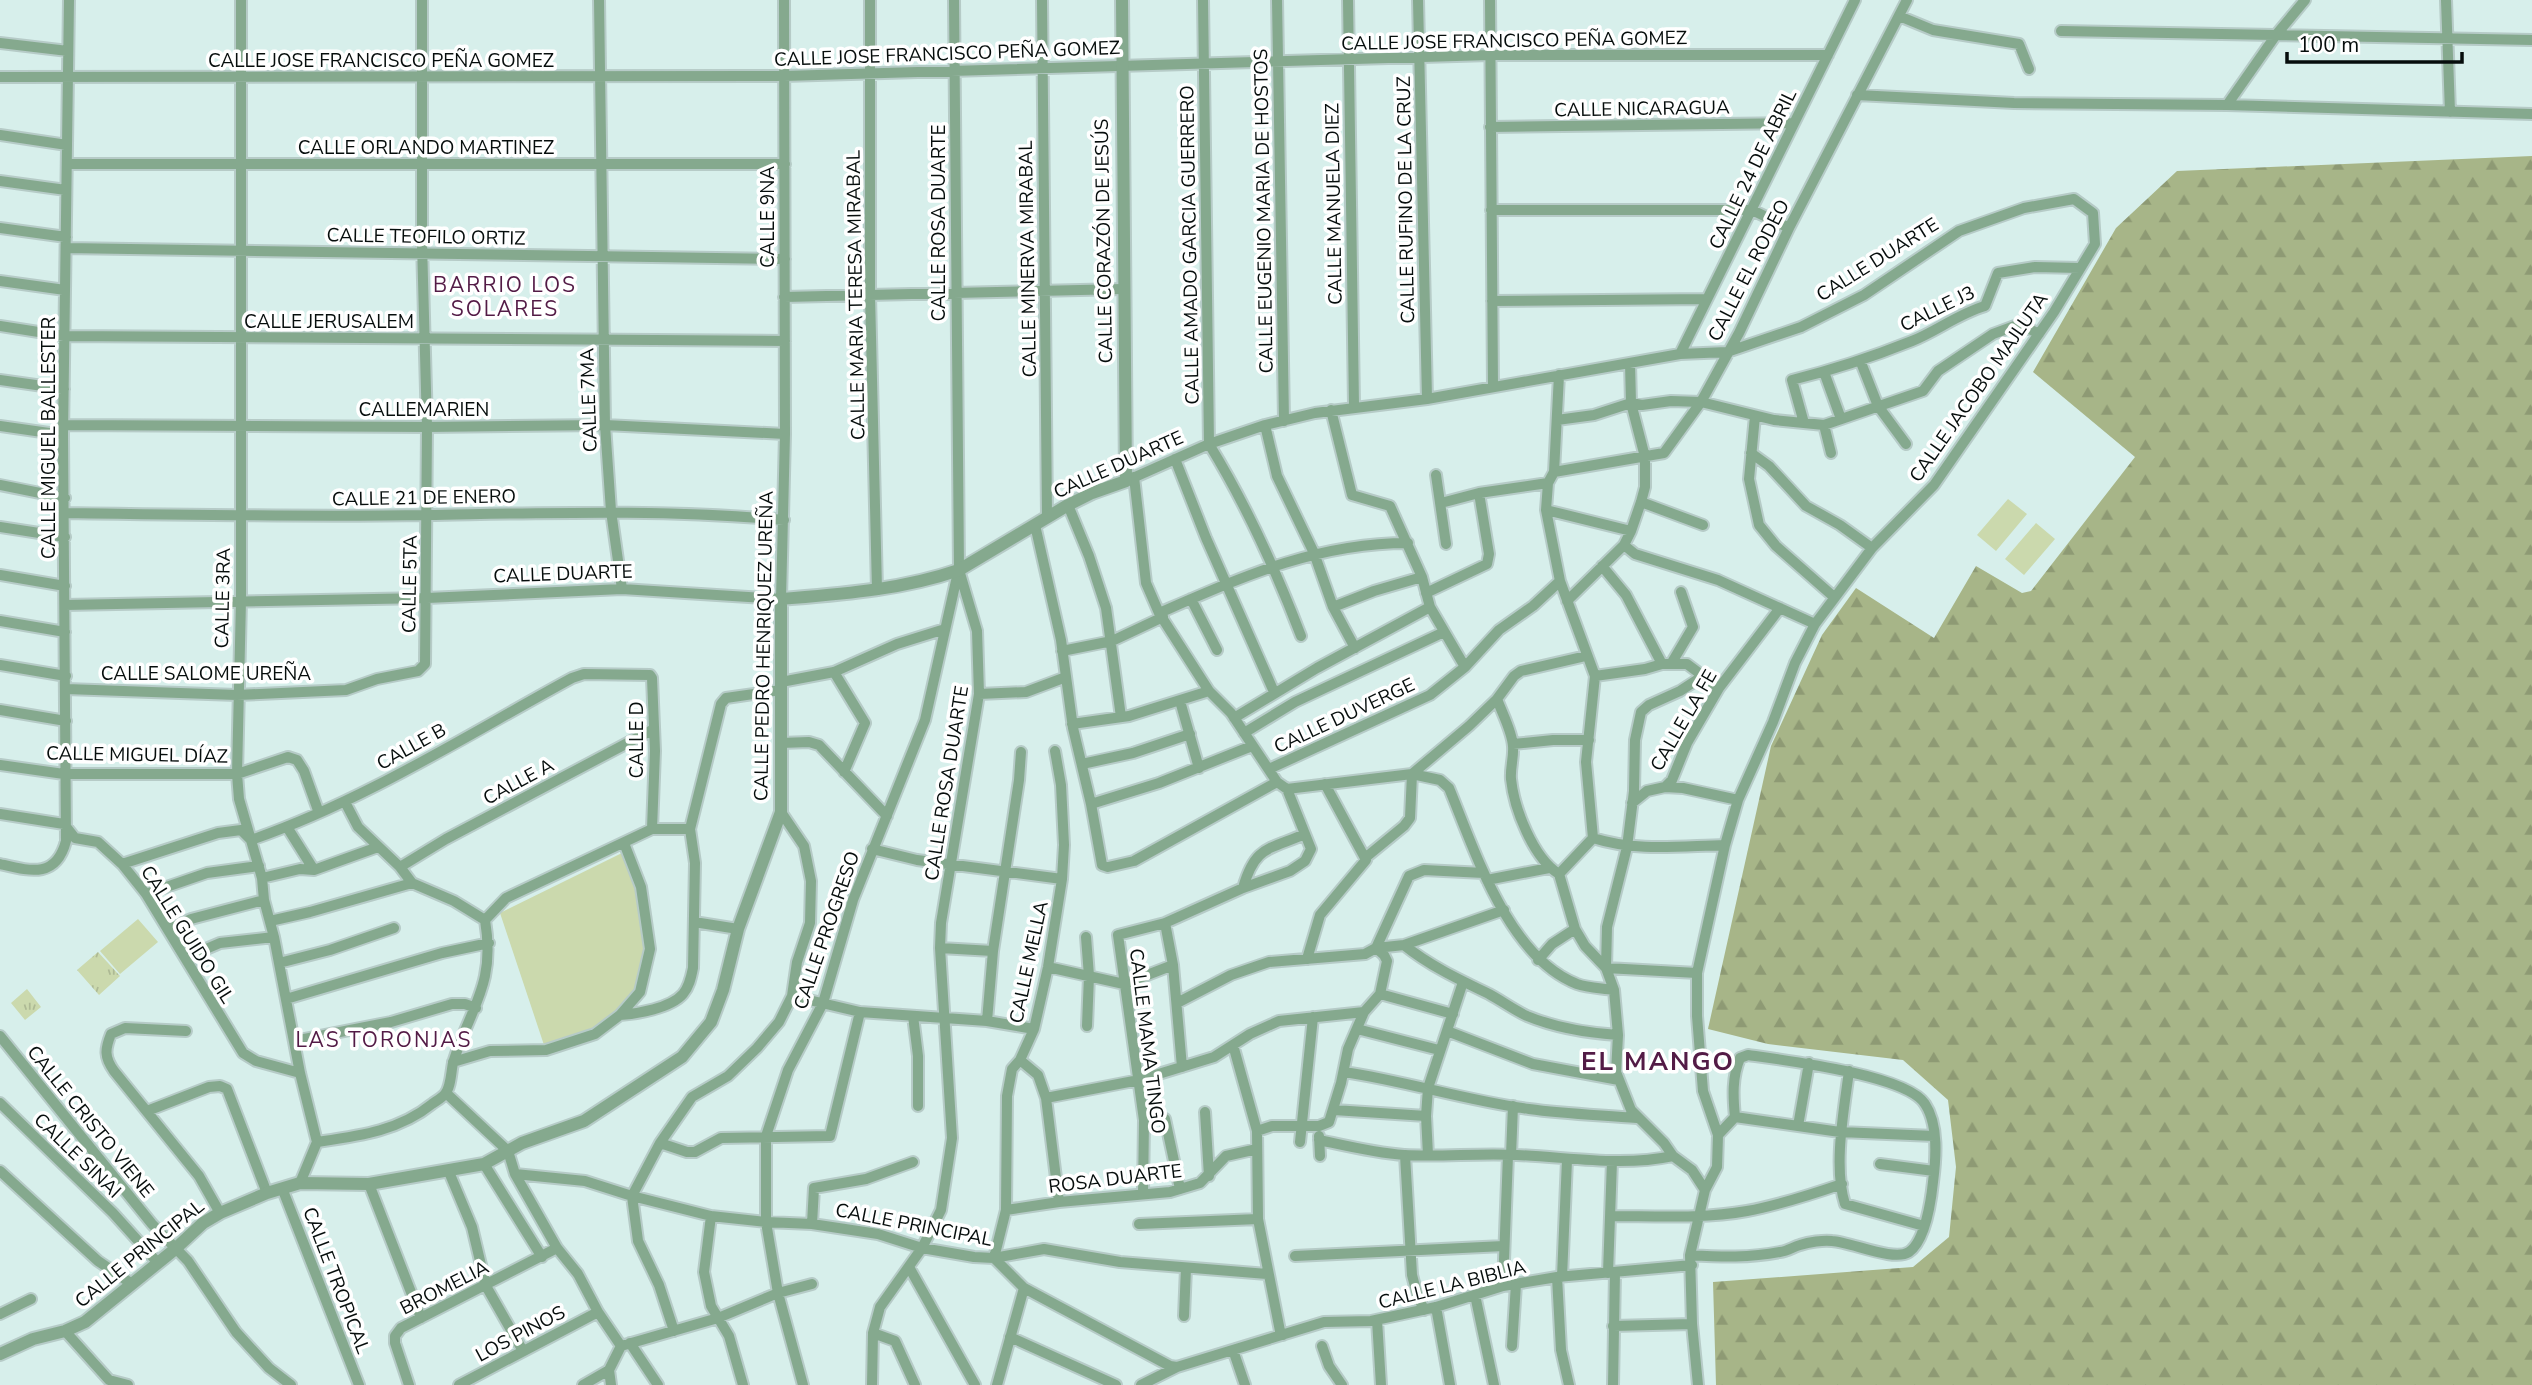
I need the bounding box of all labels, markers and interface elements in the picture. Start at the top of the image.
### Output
scale bar [2287,21,2462,65]
street label: CALLE JOSE FRANCISCO PEÑA GOMEZ [1341,25,1687,57]
text: 100 m [2298,31,2359,59]
street label: CALLE JOSE FRANCISCO PEÑA GOMEZ [774,35,1120,73]
street label: CALLE JOSE FRANCISCO PEÑA GOMEZ [208,48,554,74]
street label: CALLE EUGENIO MARIA DE HOSTOS [1248,48,1280,374]
street label: CALLE RUFINO DE LA CRUZ [1391,76,1421,324]
street label: CALLE 24 DE ABRIL [1703,84,1803,254]
street label: CALLE AMADO GARCIA GUERRERO [1174,85,1206,405]
street label: CALLE NICARAGUA [1554,94,1730,124]
street label: CALLE MANUELA DIEZ [1319,103,1349,305]
street label: CALLE CORAZÓN DE JESÚS [1089,118,1119,364]
street label: CALLE ROSA DUARTE [926,124,952,322]
street label: CALLE ORLANDO MARTINEZ [298,135,554,161]
street label: CALLE MINERVA MIRABAL [1013,140,1043,378]
street label: CALLE MARIA TERESA MIRABAL [840,149,872,440]
street label: CALLE 9NA [755,166,781,268]
street label: CALLE EL RODEO [1702,195,1796,346]
street label: CALLE DUARTE [1812,212,1944,308]
street label: CALLE TEOFILO ORTIZ [326,222,526,252]
district label: BARRIO LOS SOLARES [433,271,577,323]
street label: CALLE J3 [1896,280,1979,338]
street label: CALLE JACOBO MAJLUTA [1903,287,2054,488]
street label: CALLE JERUSALEM [244,309,414,335]
street label: CALLE MIGUEL BALLESTER [36,316,62,559]
street label: CALLE 7MA [574,347,604,453]
street label: CALLEMARIEN [359,397,489,423]
street label: CALLE DUARTE [1049,425,1187,505]
street label: CALLE 21 DE ENERO [332,483,516,513]
street label: CALLE PEDRO HENRIQUEZ UREÑA [748,490,780,801]
street label: CALLE 5TA [396,535,424,633]
street label: CALLE 3RA [209,547,237,649]
street label: CALLE DUARTE [493,559,633,589]
street label: CALLE SALOME UREÑA [101,661,311,687]
street label: CALLE LA FE [1644,665,1723,776]
street label: CALLE DUVERGE [1270,672,1419,760]
street label: CALLE ROSA DUARTE [919,684,975,882]
street label: CALLE D [624,702,650,779]
street label: CALLE B [372,717,451,777]
street label: CALLE MIGUEL DÍAZ [46,740,228,770]
street label: CALLE A [478,752,559,811]
street label: CALLE PROGRESO [788,848,866,1013]
street label: CALLE GUIDO GIL [134,861,240,1009]
street label: CALLE MELLA [1003,899,1055,1026]
street label: CALLE MAMA TINGO [1123,947,1171,1135]
district label: LAS TORONJAS [296,1026,472,1054]
street label: CALLE CRISTO VIENE [21,1040,160,1203]
district label: EL MANGO [1581,1044,1735,1079]
street label: CALLE SINAI [28,1107,127,1204]
street label: ROSA DUARTE [1047,1158,1183,1200]
street label: CALLE PRINCIPAL [70,1193,210,1314]
street label: CALLE PRINCIPAL [833,1197,995,1253]
street label: CALLE TROPICAL [296,1203,376,1358]
street label: BROMELIA [396,1254,493,1321]
street label: CALLE LA BIBLIA [1376,1254,1529,1316]
street label: LOS PINOS [471,1299,570,1368]

